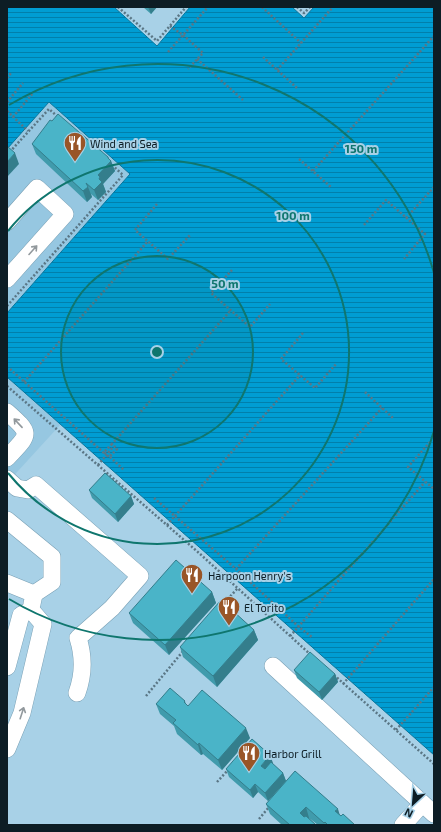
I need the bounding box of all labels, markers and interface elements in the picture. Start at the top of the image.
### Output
restaurant icon: Wind and Sea [62,130,88,163]
place label: Wind and Sea [90,137,158,150]
text: 150 m [345,141,377,155]
text: 100 m [276,208,310,222]
one-way arrow [28,244,37,255]
text: 50 m [211,276,239,290]
centre of rings [150,345,164,359]
one-way arrow [14,418,23,428]
restaurant icon: Harpoon Henry's [179,562,205,595]
place label: Harpoon Henry's [208,569,292,582]
restaurant icon: El Torito [216,594,242,627]
place label: El Torito [244,601,284,614]
one-way arrow [19,707,26,720]
restaurant icon: Harbor Grill [236,740,262,773]
place label: Harbor Grill [264,747,322,760]
north arrow [393,784,433,824]
text: N [402,806,415,821]

